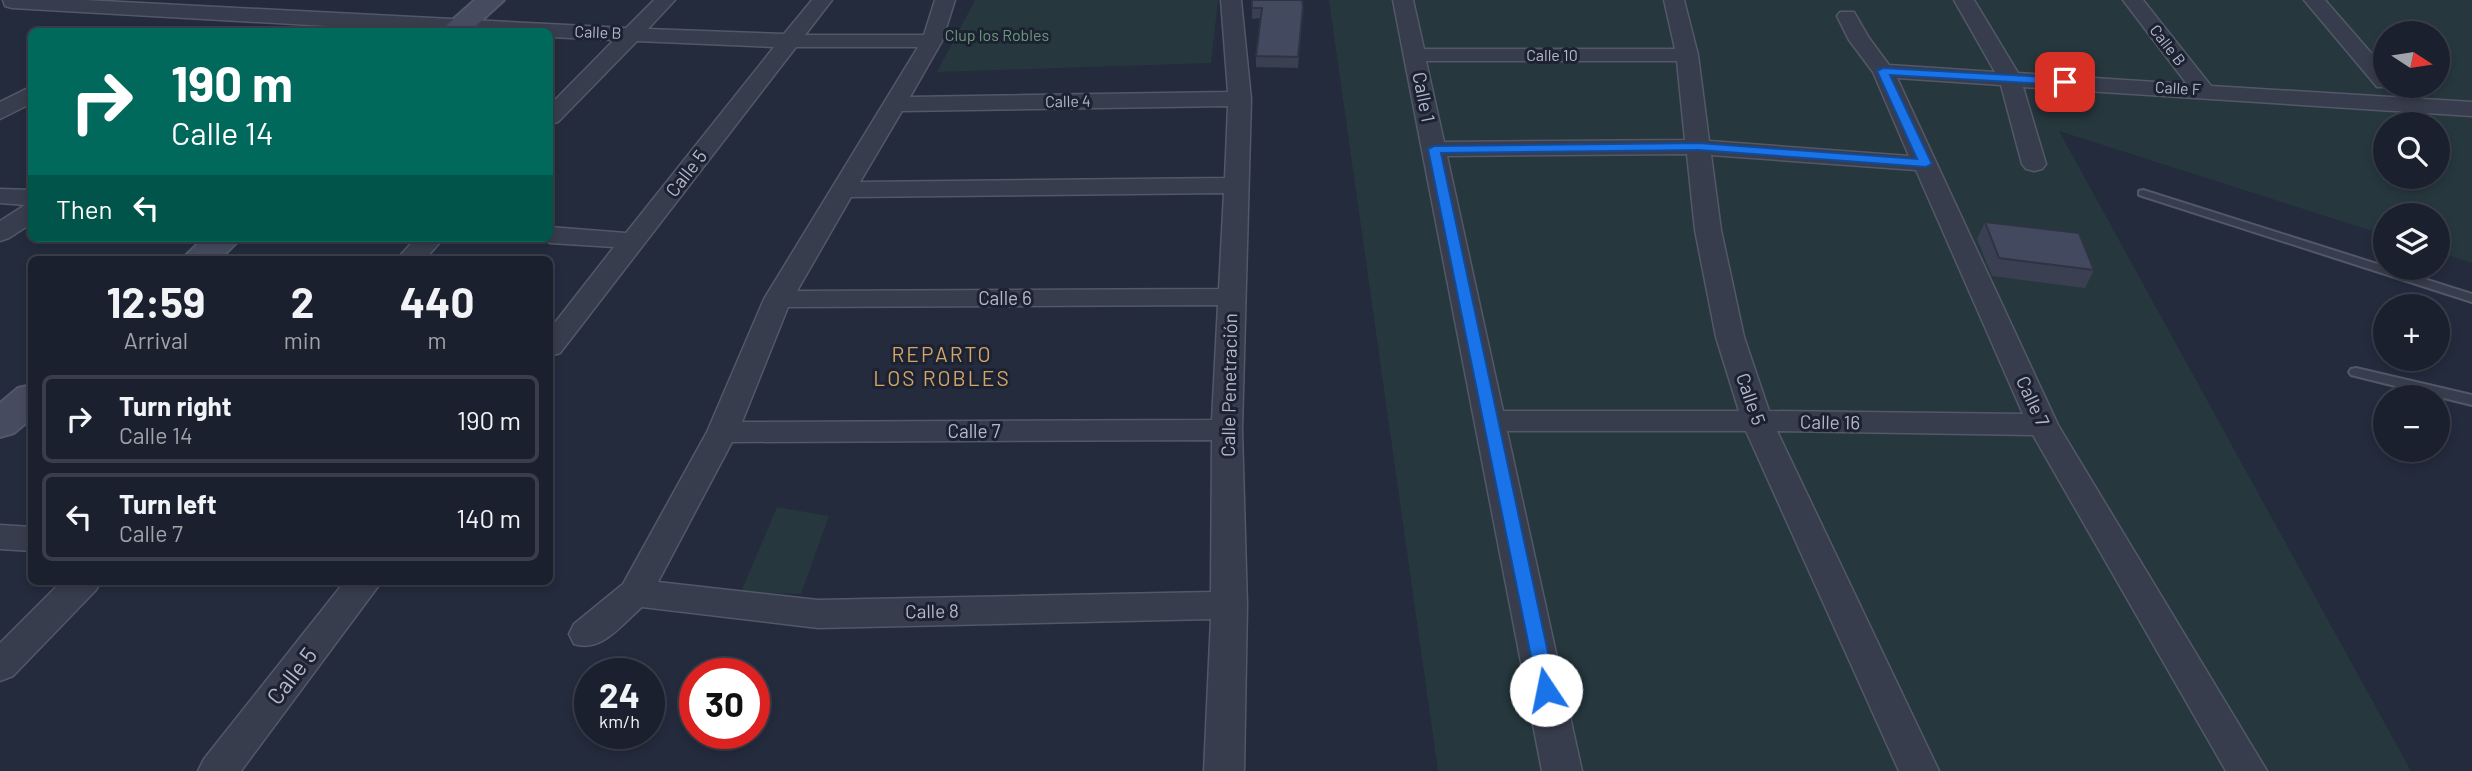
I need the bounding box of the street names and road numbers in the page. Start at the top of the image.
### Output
street label: Calle B [2146,20,2190,69]
street label: Calle B [574,21,622,42]
street label: Calle 10 [1526,45,1578,64]
street label: Calle 1 [1408,70,1441,124]
street label: Calle F [2155,77,2201,98]
street label: Calle 4 [1045,91,1091,110]
street label: Calle 5 [660,145,711,201]
street label: Calle 6 [978,286,1032,309]
street label: Calle Penetración [1216,313,1241,457]
street label: Calle 5 [1732,370,1771,428]
street label: Calle 7 [2012,372,2055,430]
street label: Calle 16 [1800,409,1860,434]
street label: Calle 7 [948,419,1000,442]
street label: Calle 8 [905,599,959,622]
street label: Calle 5 [260,641,322,710]

